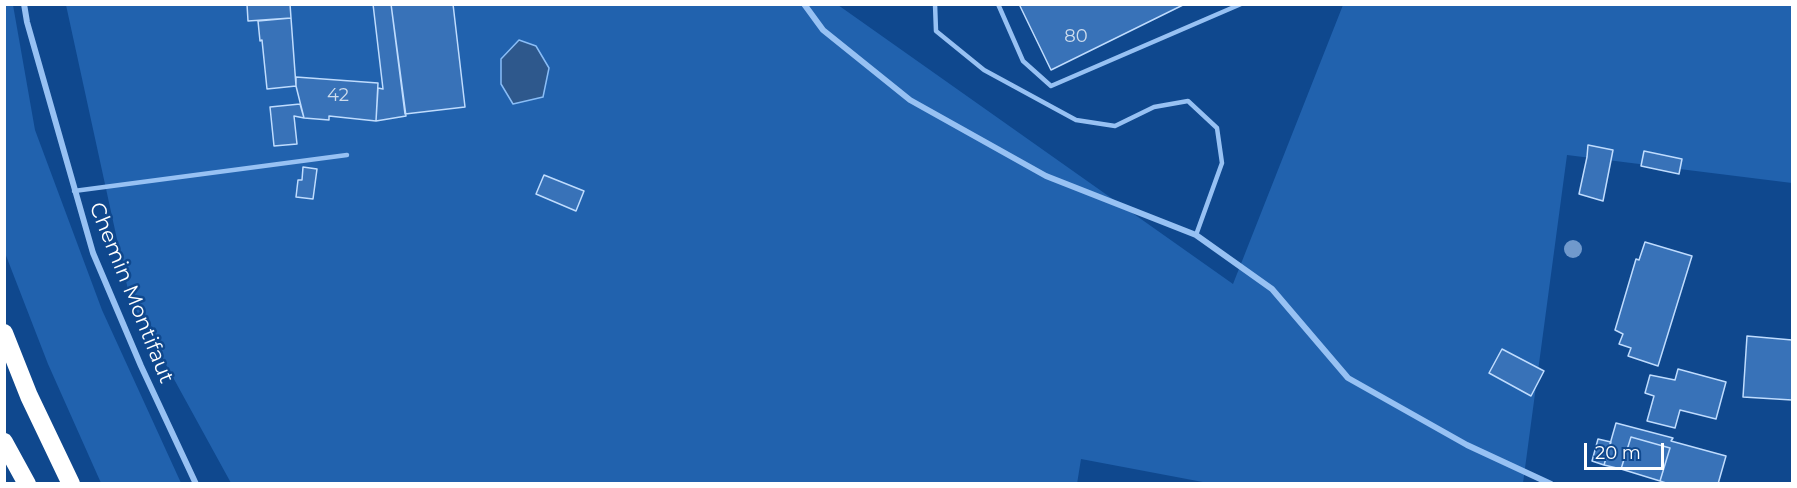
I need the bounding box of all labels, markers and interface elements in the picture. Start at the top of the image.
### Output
house number: 80 [1064,26,1088,48]
house number: 42 [327,85,349,107]
street label: Chemin Montifaut [83,199,179,387]
scale bar [1587,431,1666,469]
text: 20 m [1595,442,1641,464]

